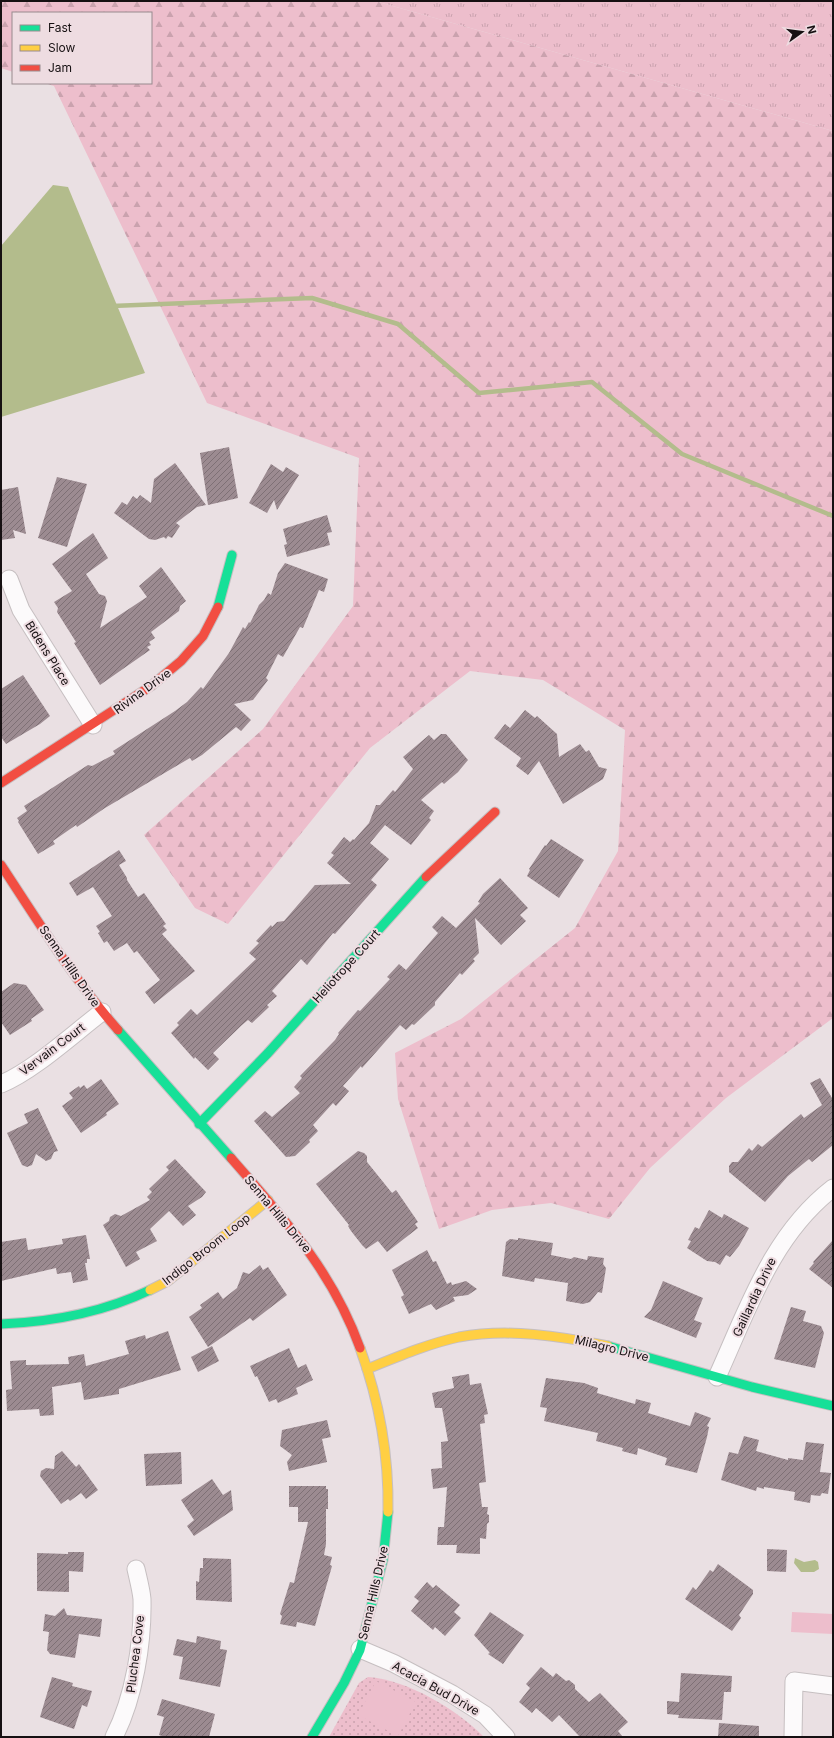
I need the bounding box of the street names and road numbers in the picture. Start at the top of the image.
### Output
street label: Bidens Place [22,618,74,688]
street label: Rivina Drive [110,665,174,717]
street label: Senna Hills Drive [36,922,104,1010]
street label: Heliotrope Court [309,926,383,1006]
street label: Vervain Court [16,1020,88,1078]
street label: Senna Hills Drive [241,1172,315,1256]
street label: Indigo Broom Loop [159,1210,253,1288]
street label: Gaillardia Drive [729,1255,779,1339]
street label: Milagro Drive [574,1332,650,1364]
street label: Senna Hills Drive [355,1544,391,1642]
street label: Pluchea Cove [123,1614,147,1694]
street label: Acacia Bud Drive [390,1658,482,1718]

